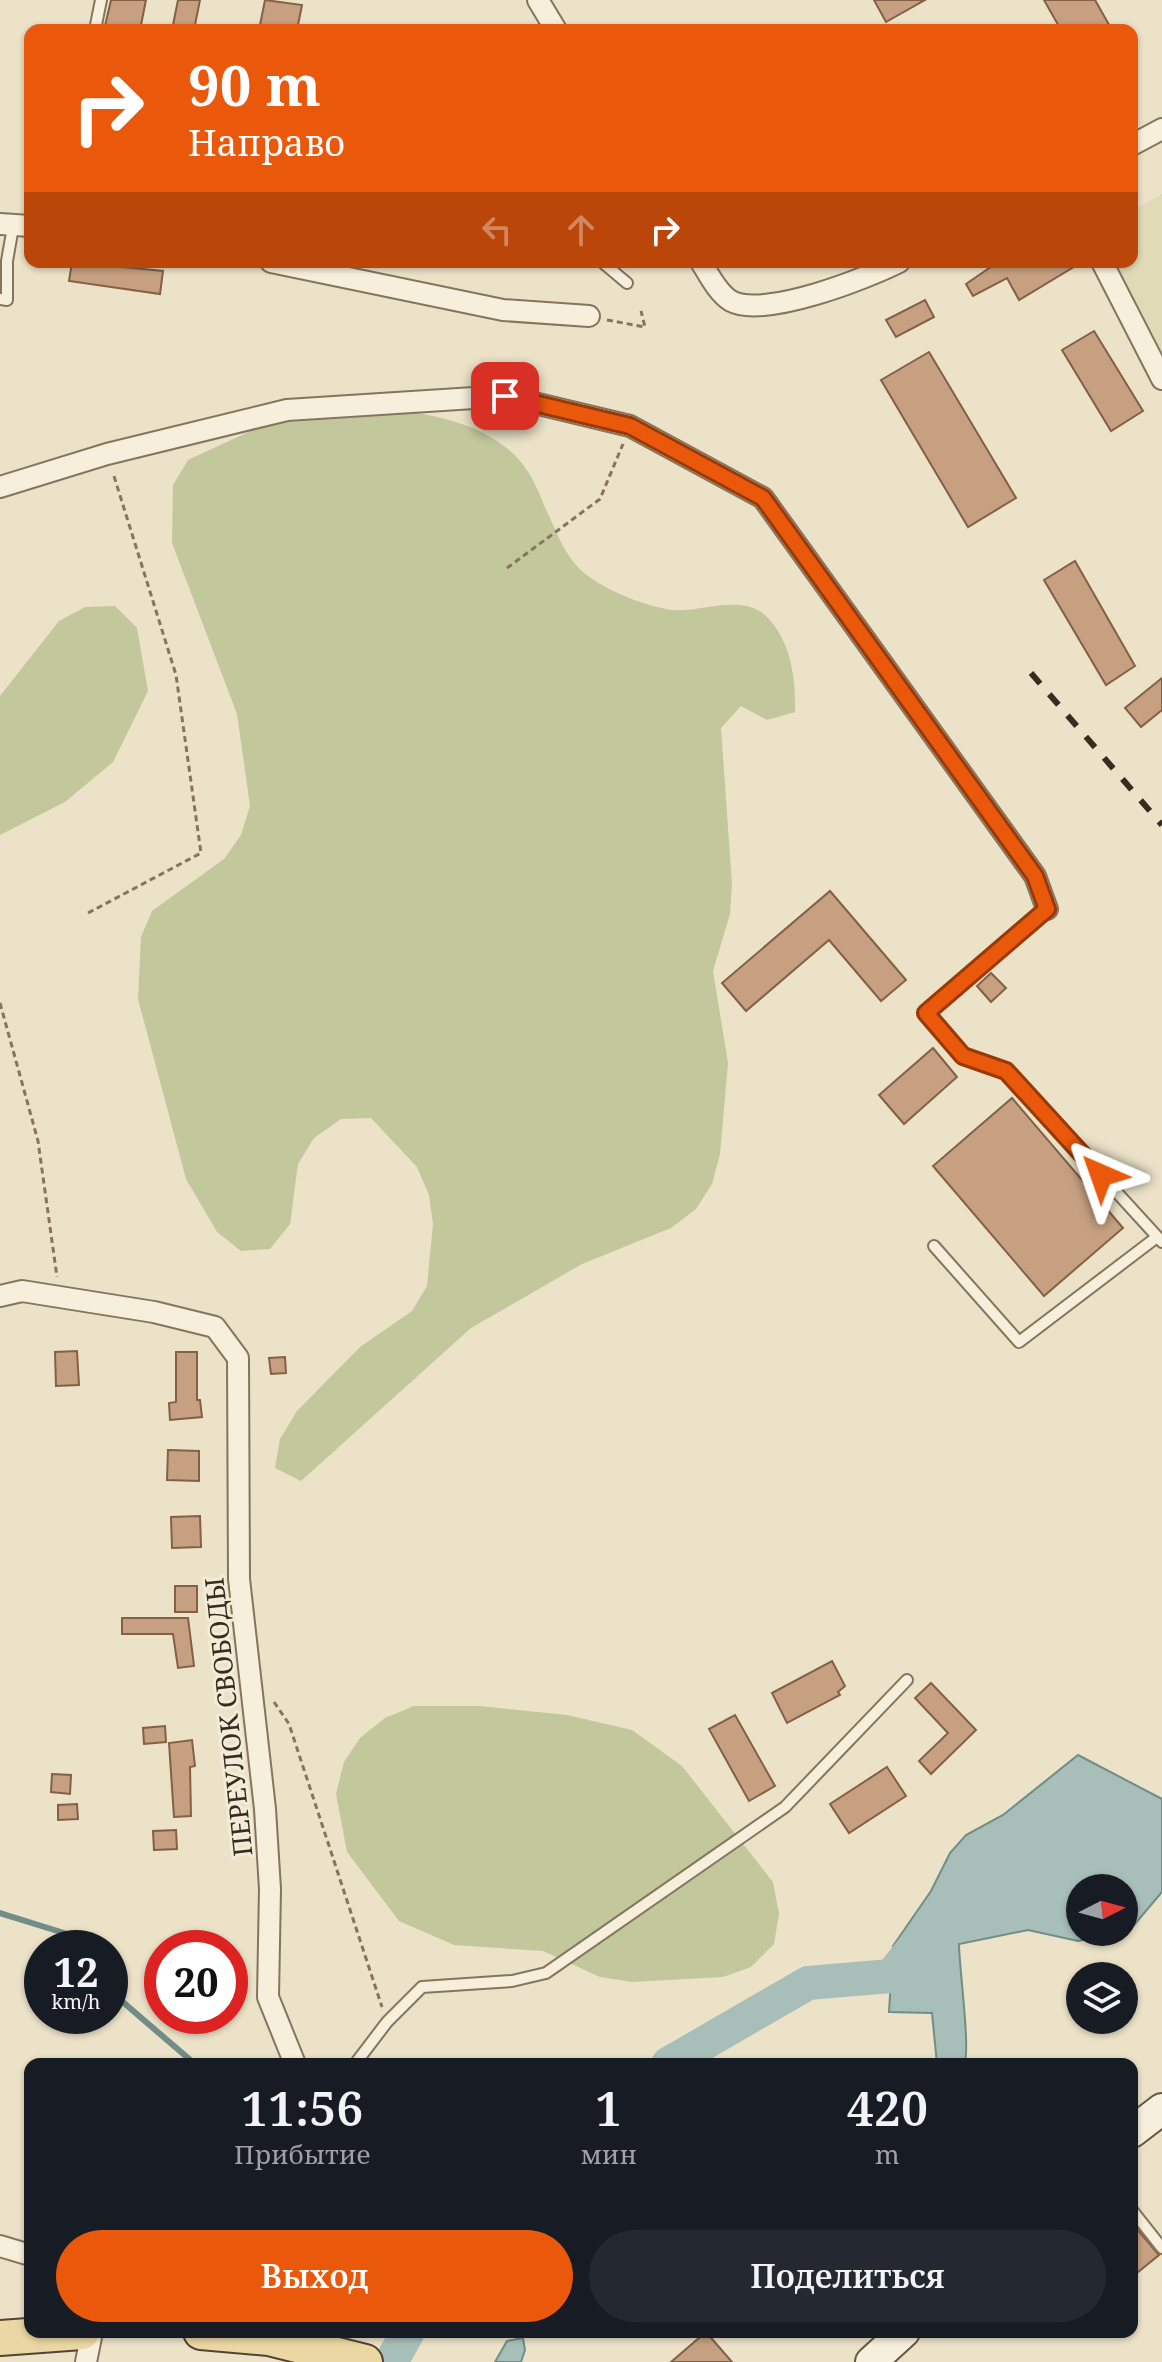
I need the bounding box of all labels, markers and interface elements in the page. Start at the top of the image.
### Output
text: 90 m [188,46,321,122]
icon: right [56,56,160,160]
text: Направо [188,118,345,167]
icon: left [475,208,519,252]
icon: ahead [559,208,603,252]
icon: right [643,208,687,252]
pin [471,362,539,430]
icon: arrive [483,374,527,418]
position arrow [1059,1133,1143,1217]
street label: ПЕРЕУЛОК СВОБОДЫ [195,1576,261,1858]
north arrow [1066,1874,1138,1946]
map controls [1066,1874,1138,2034]
speed limit sign: 20 [144,1930,248,2034]
text: 12 [53,1944,99,1999]
button: layers [1066,1962,1138,2034]
text: km/h [51,1988,101,2015]
text: 11:56 [241,2075,363,2140]
text: 1 [595,2075,622,2140]
text: 420 [847,2075,928,2140]
text: Прибытие [234,2136,370,2172]
text: мин [580,2136,637,2172]
text: m [875,2136,900,2172]
button: Выход [56,2230,573,2322]
button: Поделиться [589,2230,1106,2322]

